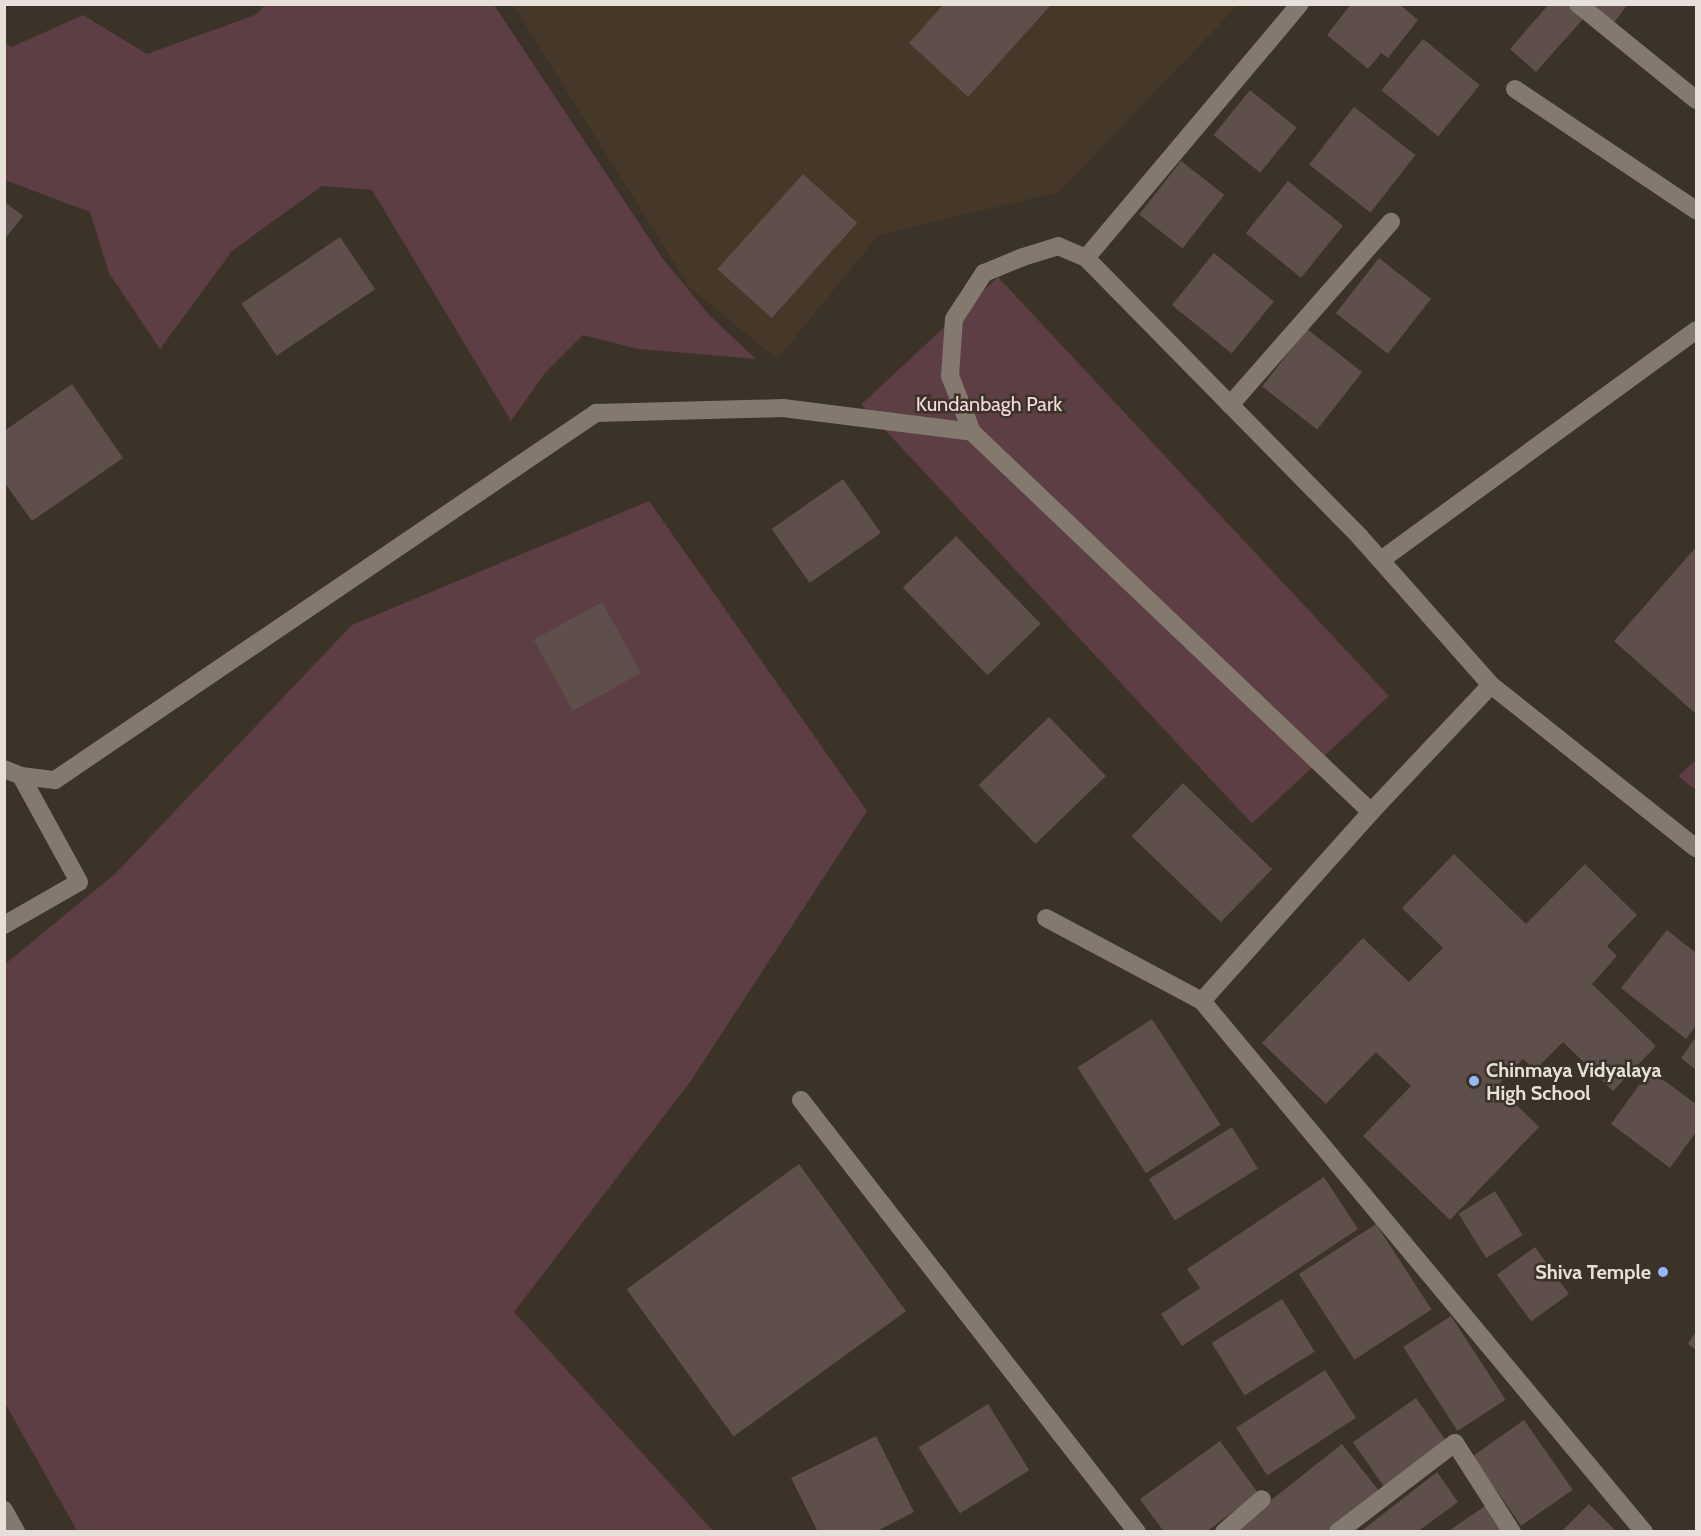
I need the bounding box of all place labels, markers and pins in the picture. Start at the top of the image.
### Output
place label: Chinmaya Vidyalaya High School [1486,1058,1661,1105]
marker: Chinmaya Vidyalaya High School [1467,1074,1481,1088]
place label: Shiva Temple [1535,1260,1651,1284]
marker: Shiva Temple [1656,1265,1670,1279]

